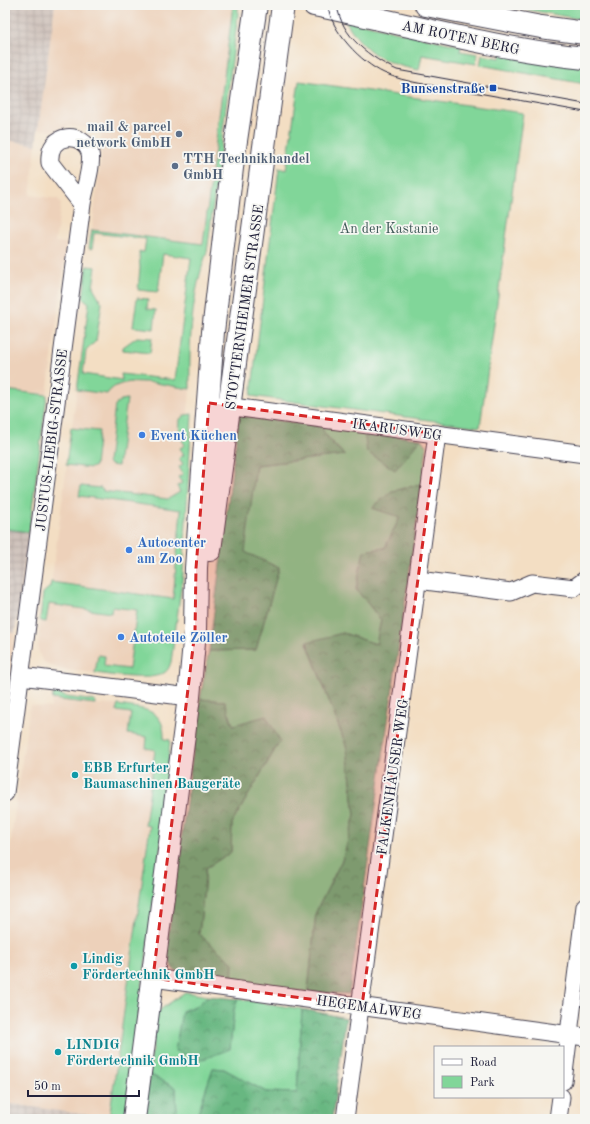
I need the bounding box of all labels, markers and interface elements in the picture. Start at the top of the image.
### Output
street label: AM ROTEN BERG [401,19,521,57]
place label: Bunsenstraße [400,82,485,96]
marker: Bunsenstraße [488,83,498,93]
place label: mail & parcel network GmbH [76,120,171,150]
marker: mail & parcel network GmbH [174,129,184,139]
place label: TTH Technikhandel GmbH [183,152,310,182]
marker: TTH Technikhandel GmbH [170,161,180,171]
street label: STOTTERNHEIMER STRASSE [224,204,266,411]
park label: An der Kastanie [340,222,438,236]
street label: JUSTUS-LIEBIG-STRASSE [34,348,70,532]
street label: IKARUSWEG [351,417,443,443]
place label: Event Küchen [150,429,237,443]
marker: Event Küchen [137,430,147,440]
place label: Autocenter am Zoo [137,536,206,566]
marker: Autocenter am Zoo [124,545,134,555]
place label: Autoteile Zöller [129,631,228,645]
marker: Autoteile Zöller [116,632,126,642]
street label: FALKENHÄUSER WEG [372,698,411,856]
place label: EBB Erfurter Baumaschinen Baugeräte [83,761,241,791]
marker: EBB Erfurter Baumaschinen Baugeräte [70,770,80,780]
place label: Lindig Fördertechnik GmbH [82,952,215,982]
marker: Lindig Fördertechnik GmbH [69,961,79,971]
street label: HEGEMALWEG [315,994,422,1022]
place label: LINDIG Fördertechnik GmbH [66,1038,199,1068]
legend [434,1046,564,1098]
marker: LINDIG Fördertechnik GmbH [53,1047,63,1057]
text: Road [470,1057,497,1069]
scale bar [28,1072,139,1098]
text: Park [470,1077,495,1089]
text: 50 m [34,1080,61,1093]

